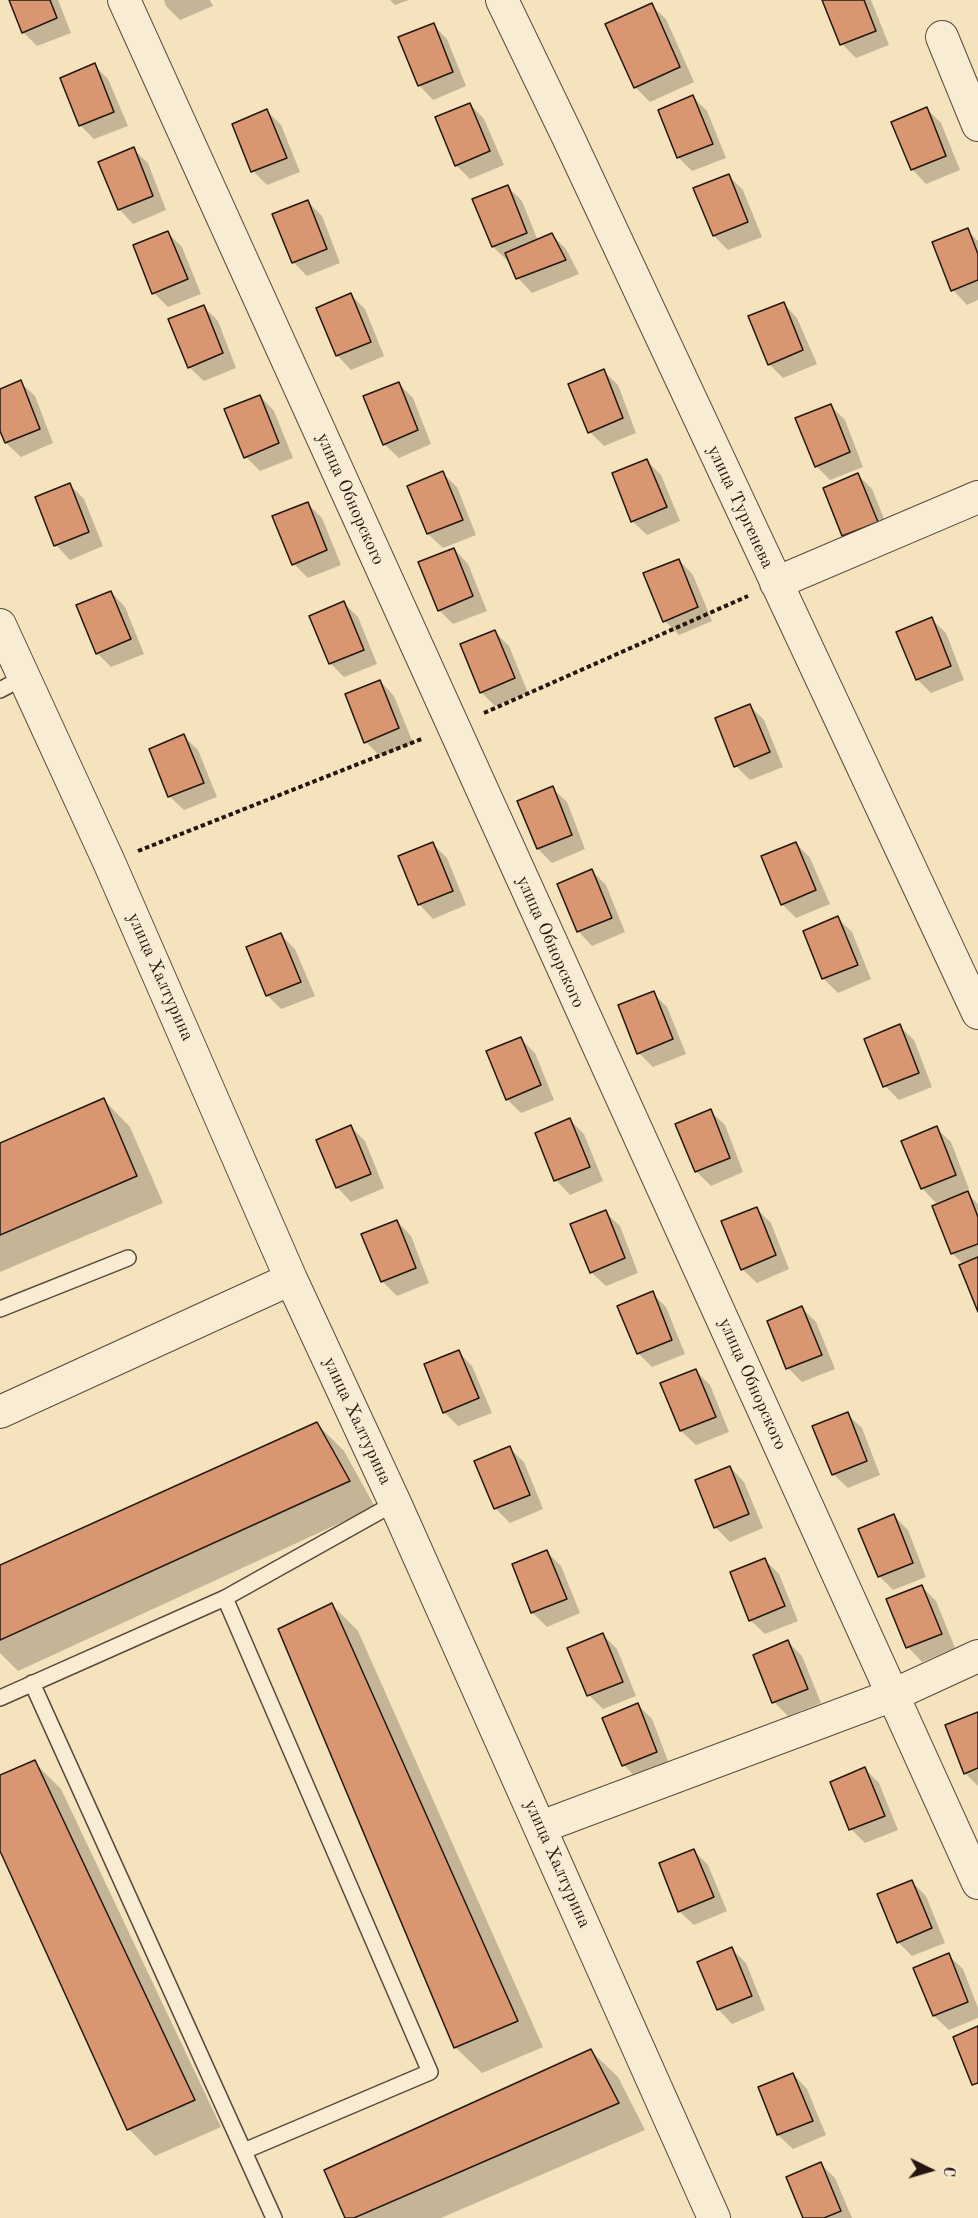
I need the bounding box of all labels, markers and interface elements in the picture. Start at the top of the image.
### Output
street label: улица Обнорского [311,430,389,568]
street label: улица Тургенева [702,442,778,572]
street label: улица Обнорского [511,873,589,1011]
street label: улица Халтурина [122,909,198,1045]
street label: улица Обнорского [713,1315,791,1453]
street label: улица Халтурина [318,1354,396,1488]
street label: улица Халтурина [519,1796,595,1932]
north arrow [900,2140,960,2200]
text: С [940,2166,956,2178]

